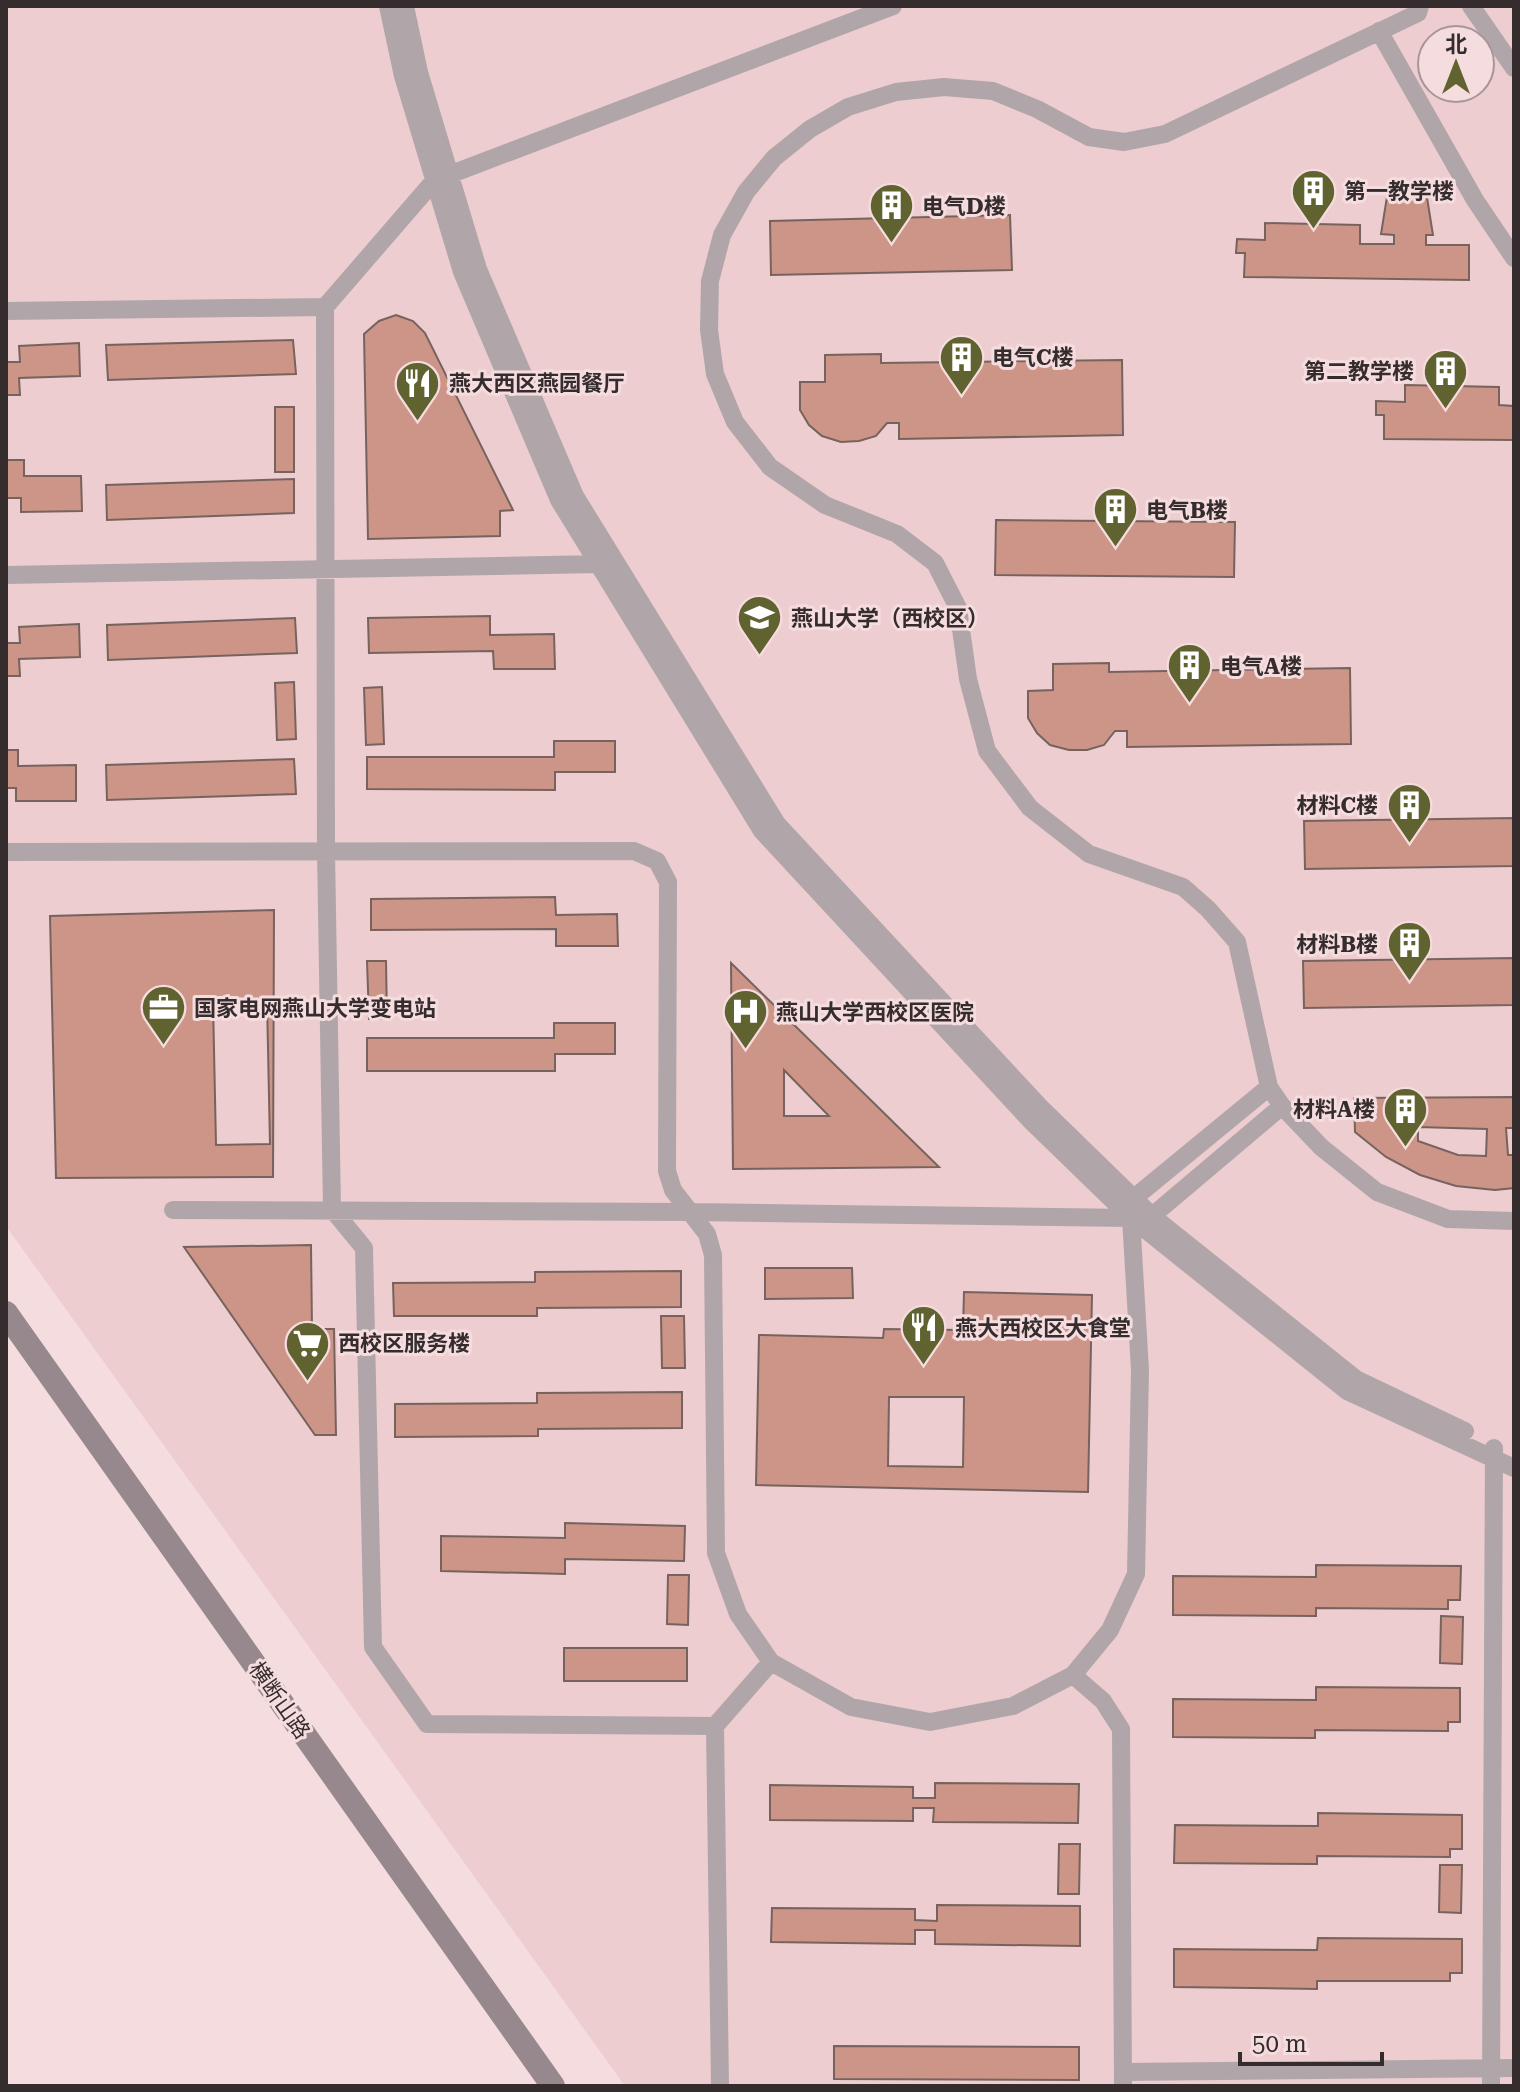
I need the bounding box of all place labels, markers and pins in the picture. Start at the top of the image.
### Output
building icon: 第一教学楼 [1289,167,1337,230]
place label: 第一教学楼 [1344,179,1454,204]
building icon: 电气D楼 [867,182,915,245]
place label: 电气D楼 [922,194,1006,219]
building icon: 电气C楼 [937,333,985,396]
place label: 电气C楼 [992,345,1073,370]
building icon: 第二教学楼 [1421,347,1469,410]
restaurant icon: 燕大西区燕园餐厅 [394,359,442,422]
place label: 第二教学楼 [1304,359,1414,384]
place label: 燕大西区燕园餐厅 [449,371,625,396]
building icon: 电气B楼 [1091,486,1139,549]
place label: 电气B楼 [1146,498,1228,523]
school or university icon: 燕山大学（西校区） [736,594,784,657]
place label: 燕山大学（西校区） [791,606,989,631]
building icon: 电气A楼 [1165,642,1213,705]
place label: 电气A楼 [1220,654,1302,679]
building icon: 材料C楼 [1385,781,1433,844]
place label: 材料C楼 [1297,793,1378,818]
building icon: 材料B楼 [1385,920,1433,983]
place label: 材料B楼 [1296,932,1378,957]
office icon: 国家电网燕山大学变电站 [139,984,187,1047]
hospital icon: 燕山大学西校区医院 [721,988,769,1051]
place label: 国家电网燕山大学变电站 [194,996,436,1021]
place label: 燕山大学西校区医院 [776,1000,974,1025]
building icon: 材料A楼 [1382,1085,1430,1148]
place label: 材料A楼 [1293,1097,1375,1122]
restaurant icon: 燕大西校区大食堂 [900,1304,948,1367]
place label: 燕大西校区大食堂 [955,1316,1131,1341]
supermarket icon: 西校区服务楼 [283,1319,331,1382]
place label: 西校区服务楼 [338,1331,470,1356]

